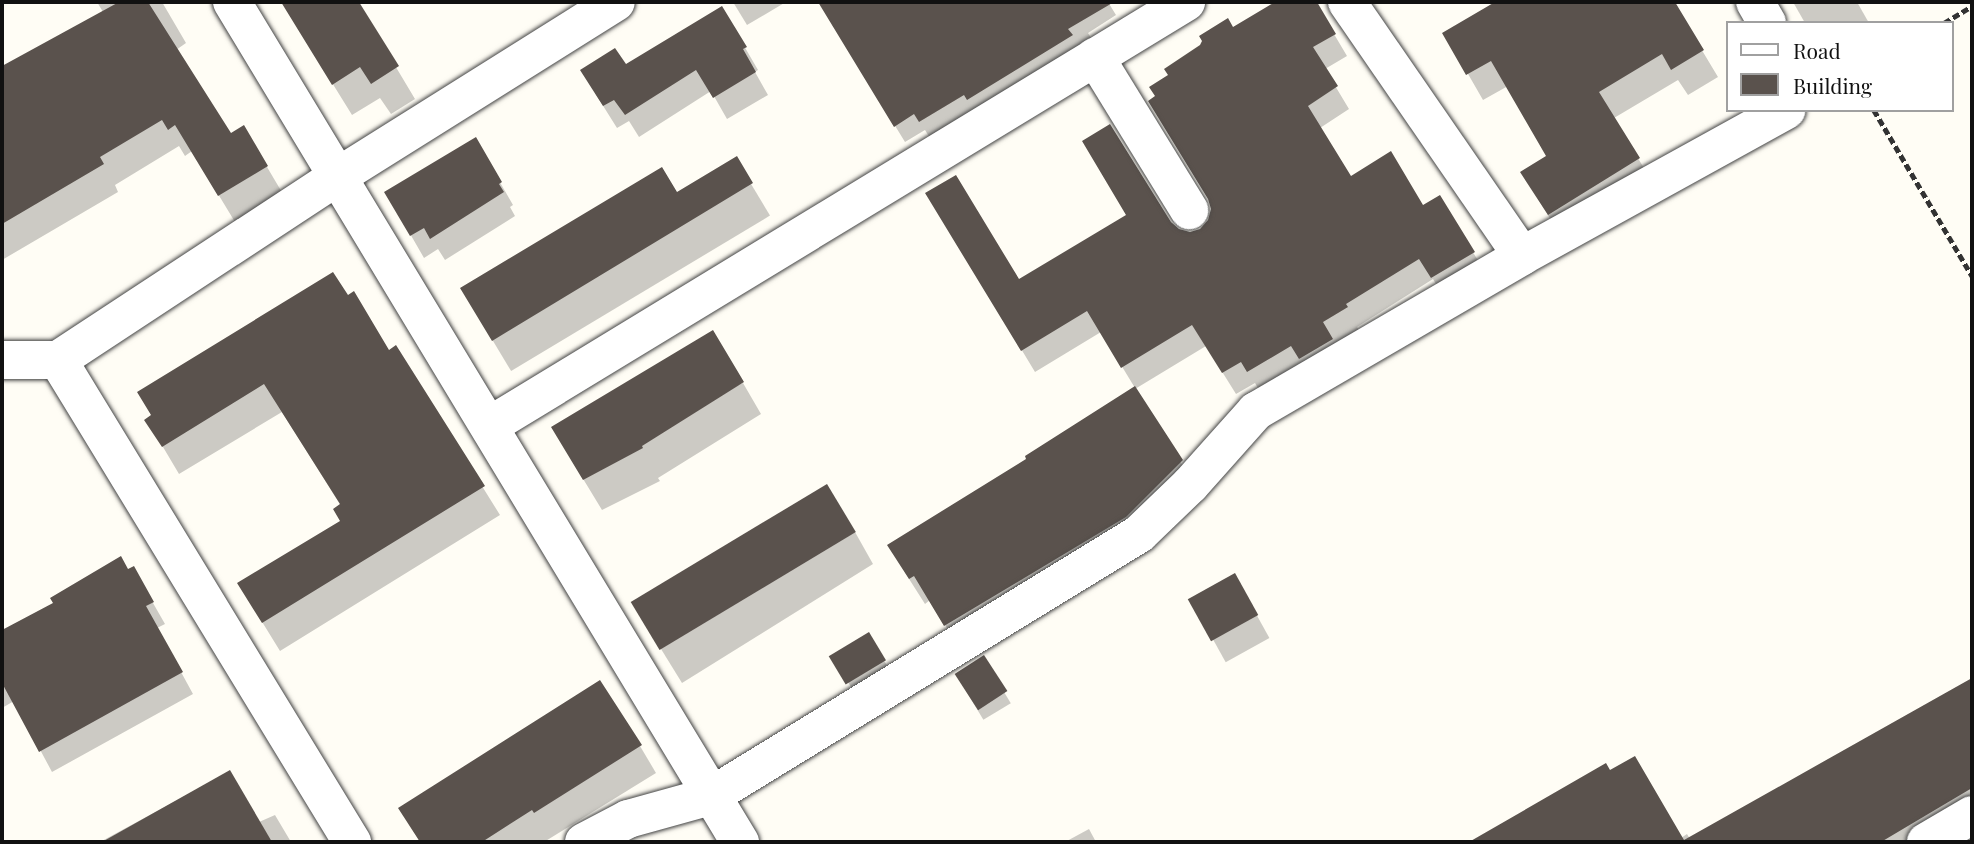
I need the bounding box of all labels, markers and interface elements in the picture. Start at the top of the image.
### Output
legend [1726,21,1953,112]
text: Road [1793,36,1841,64]
text: Building [1793,71,1872,99]

